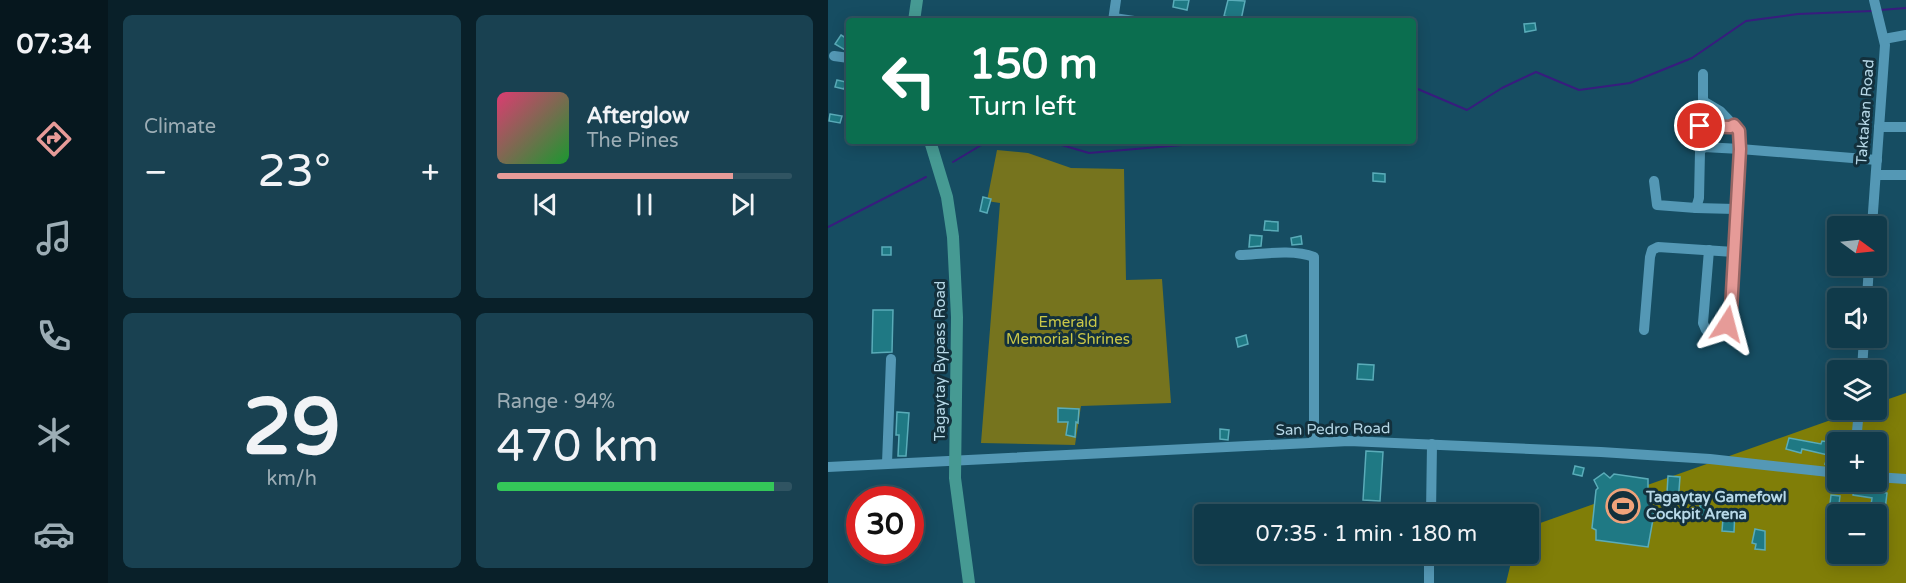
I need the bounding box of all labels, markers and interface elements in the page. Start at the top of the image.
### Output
text: 07:34 [17,28,91,61]
text: 150 m [969,39,1098,90]
icon: left [870,42,948,120]
street label: Taktakan Road [1852,59,1878,165]
text: Turn left [969,90,1076,123]
pin [1674,100,1725,151]
text: Afterglow [587,103,689,129]
icon: arrive [1683,109,1716,142]
text: Climate [144,115,216,139]
icon: directions [33,118,75,160]
text: The Pines [587,129,679,153]
text: 23° [257,145,331,199]
text: − [144,153,168,192]
text: + [421,153,439,192]
icon: previous [529,188,562,221]
icon: pause [628,188,661,221]
icon: next [726,188,759,221]
north arrow [1827,216,1887,276]
map controls [1827,216,1887,564]
icon: music [33,217,75,259]
street label: Tagaytay Bypass Road [931,281,949,441]
button: sound [1827,288,1887,348]
position arrow [1695,292,1759,356]
park label: Emerald Memorial Shrines [1006,313,1130,348]
icon: phone [33,315,75,357]
button: layers [1827,360,1887,420]
text: 29 [243,381,341,475]
text: Range · 94% [497,390,615,414]
icon: climate [33,414,75,456]
street label: San Pedro Road [1275,419,1391,439]
text: 470 km [497,420,659,474]
button: + [1827,432,1887,492]
text: km/h [267,467,317,491]
speed limit sign: 30 [846,486,924,564]
sports icon: Tagaytay Gamefowl Cockpit Arena [1605,488,1641,524]
place label: Tagaytay Gamefowl Cockpit Arena [1645,488,1786,524]
button: − [1827,504,1887,564]
icon: car [33,513,75,555]
text: 07:35 · 1 min · 180 m [1256,521,1477,547]

